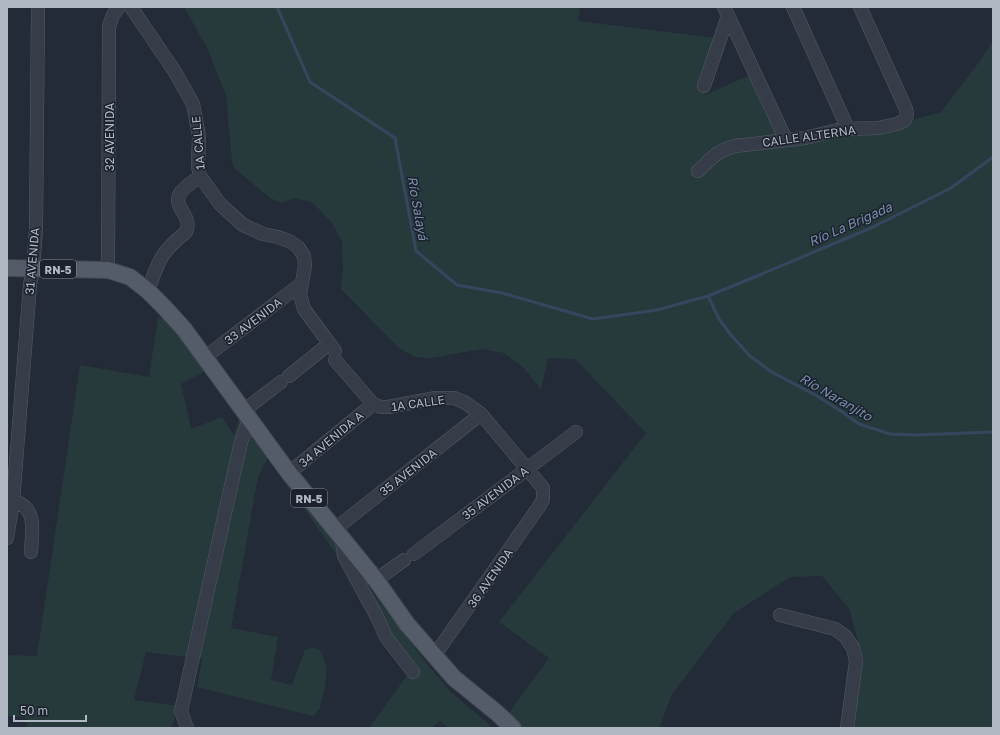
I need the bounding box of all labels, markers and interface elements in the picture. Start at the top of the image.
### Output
street label: 32 AVENIDA [102,103,117,171]
street label: 1A CALLE [188,116,208,170]
street label: CALLE ALTERNA [761,122,857,150]
water label: Río Salayá [405,175,432,243]
water label: Río La Brigada [806,198,895,250]
street label: 31 AVENIDA [22,227,42,295]
road number: RN-5 [40,260,76,278]
street label: 33 AVENIDA [221,294,285,348]
water label: Río Naranjito [797,370,876,425]
street label: 1A CALLE [390,392,446,414]
street label: 34 AVENIDA A [296,408,366,470]
street label: 35 AVENIDA [376,445,440,499]
street label: 35 AVENIDA A [459,463,531,523]
road number: RN-5 [291,489,327,507]
street label: 36 AVENIDA [464,546,516,610]
scale bar [14,697,86,723]
text: 50 m [20,703,48,718]

